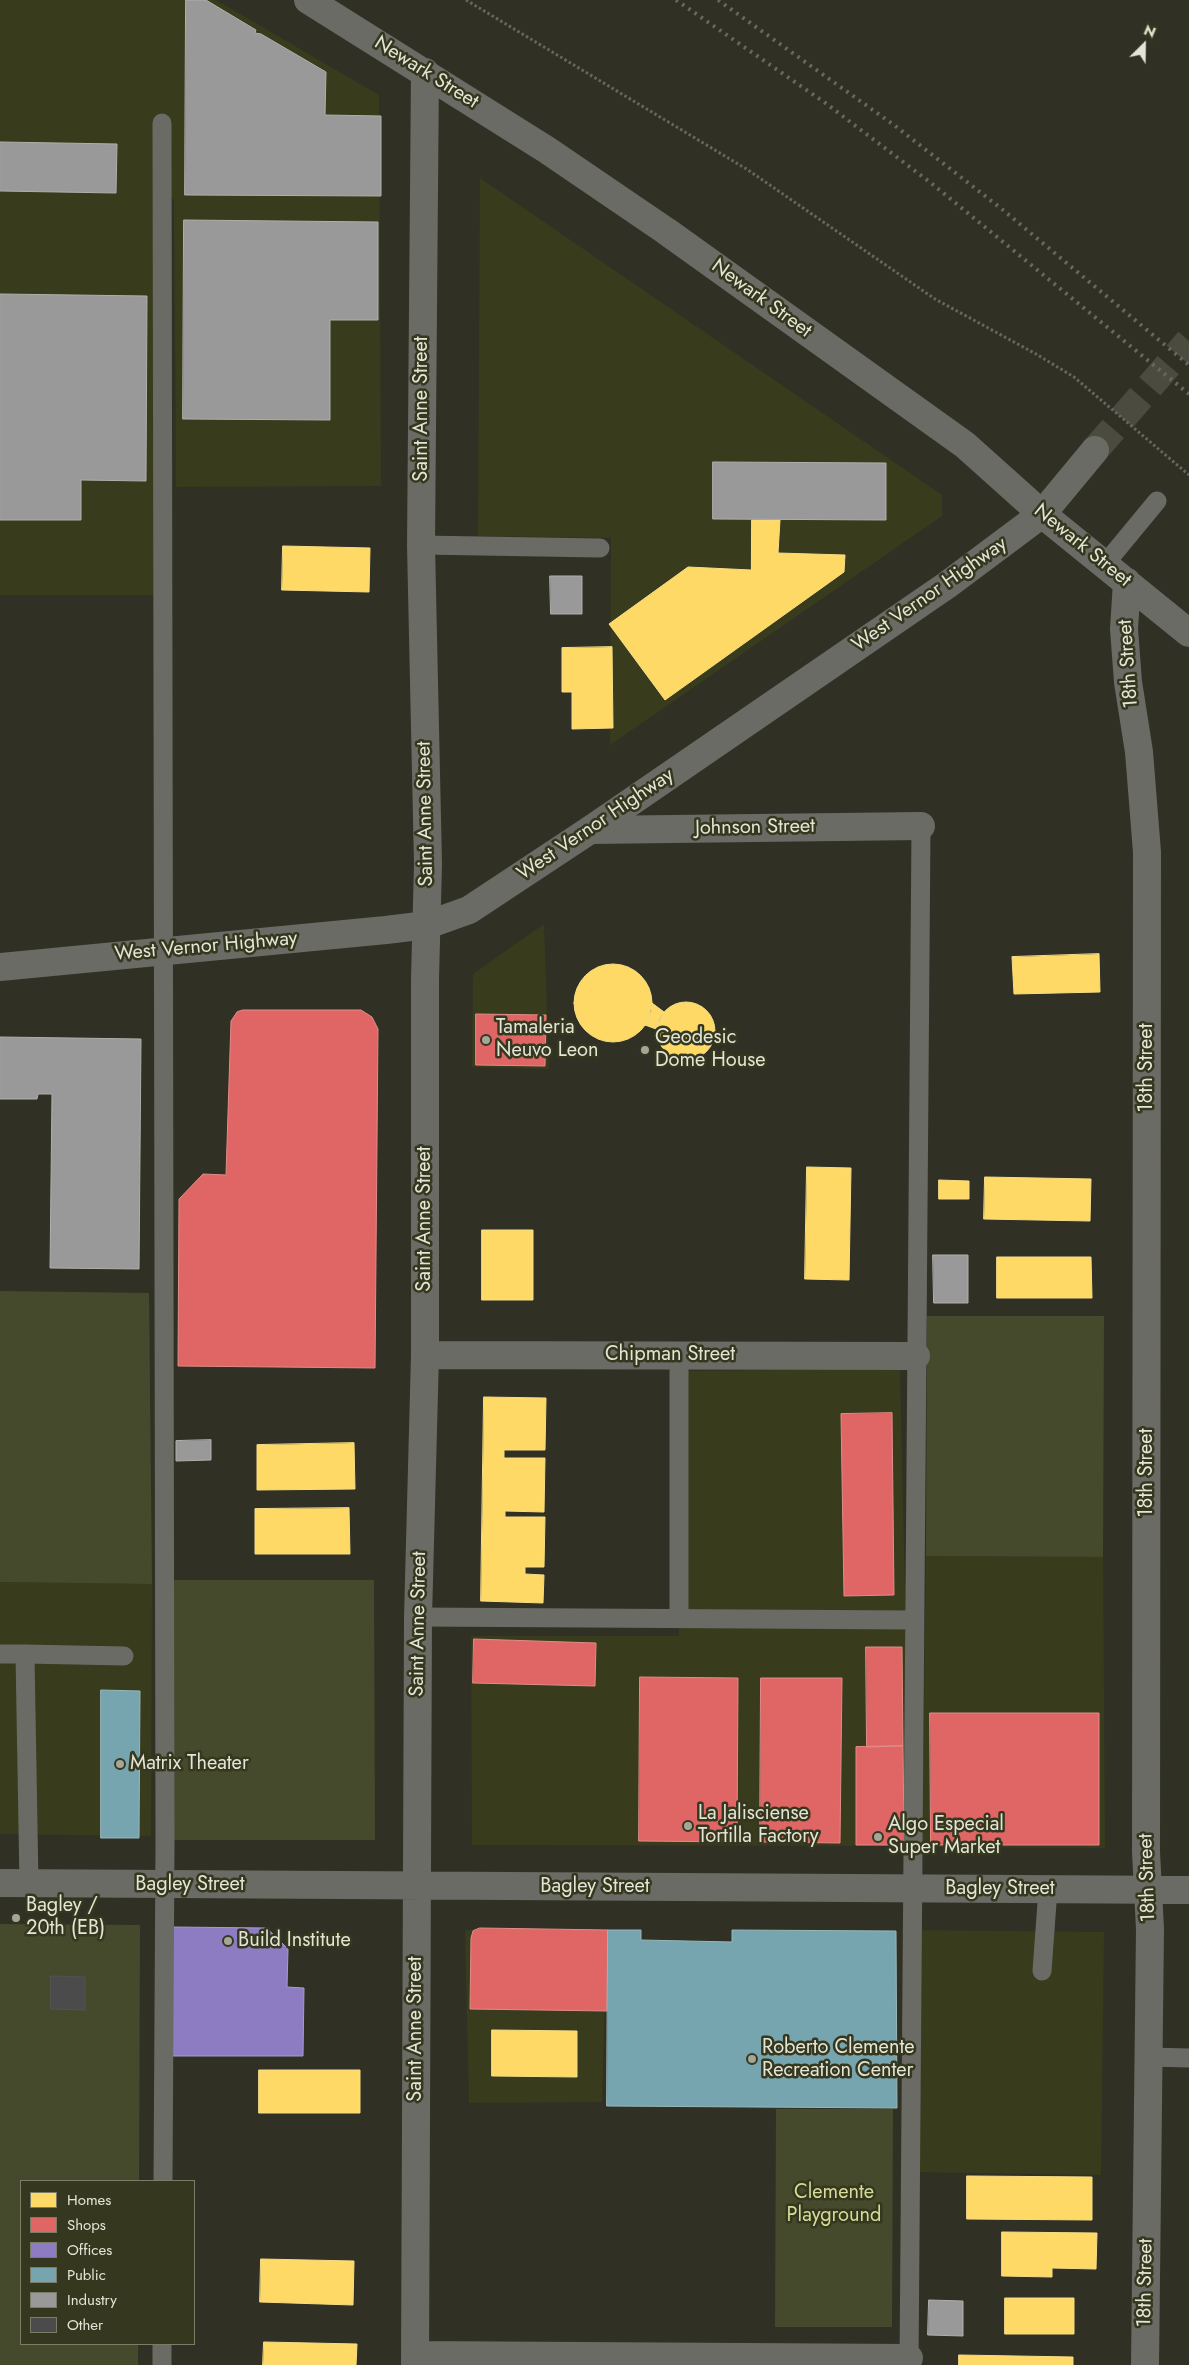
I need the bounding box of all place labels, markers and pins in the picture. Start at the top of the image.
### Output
place label: Tamaleria Neuvo Leon [496,1016,598,1063]
place label: Geodesic Dome House [655,1026,765,1073]
marker: Tamaleria Neuvo Leon [480,1034,492,1046]
marker: Geodesic Dome House [639,1044,651,1056]
place label: Matrix Theater [130,1752,249,1776]
marker: Matrix Theater [114,1758,126,1770]
place label: La Jalisciense Tortilla Factory [698,1802,818,1849]
place label: Algo Especial Super Market [888,1813,1004,1860]
marker: La Jalisciense Tortilla Factory [682,1820,694,1832]
marker: Algo Especial Super Market [872,1831,884,1843]
place label: Bagley / 20th (EB) [26,1894,105,1941]
marker: Bagley / 20th (EB) [10,1912,22,1924]
place label: Build Institute [238,1929,351,1953]
marker: Build Institute [222,1935,234,1947]
place label: Roberto Clemente Recreation Center [762,2036,914,2083]
marker: Roberto Clemente Recreation Center [746,2053,758,2065]

